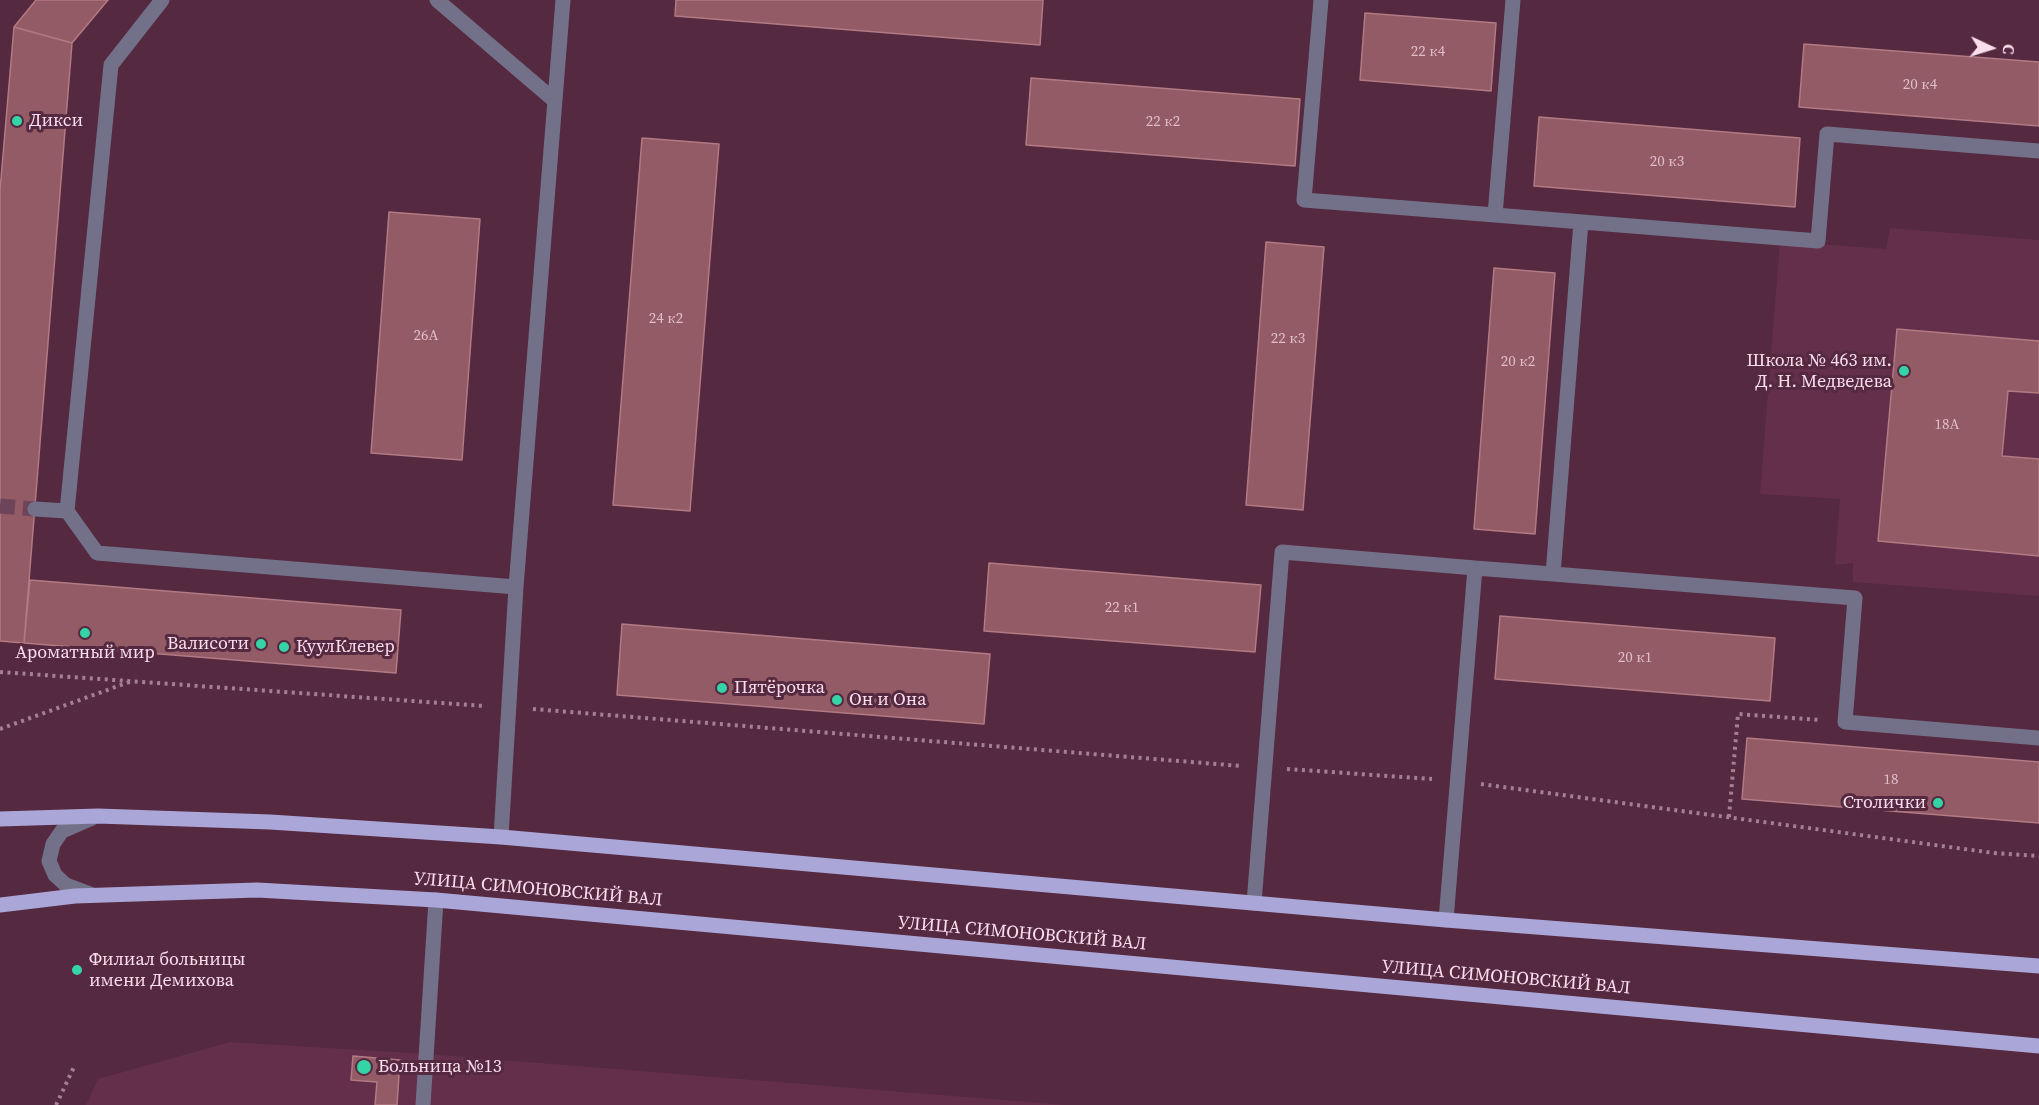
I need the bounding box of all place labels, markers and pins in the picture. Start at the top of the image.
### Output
place label: Дикси [29,110,83,132]
marker: Дикси [10,114,24,128]
place label: Школа № 463 им. Д. Н. Медведева [1746,350,1892,392]
marker: Школа № 463 им. Д. Н. Медведева [1897,364,1911,378]
marker: Ароматный мир [78,626,92,640]
place label: Валисоти [167,633,249,655]
place label: КуулКлевер [296,636,395,658]
marker: Валисоти [254,637,268,651]
marker: КуулКлевер [277,640,291,654]
place label: Ароматный мир [15,642,155,664]
place label: Пятёрочка [734,677,825,699]
marker: Пятёрочка [715,681,729,695]
place label: Он и Она [849,689,926,711]
marker: Он и Она [830,693,844,707]
place label: Столички [1843,792,1926,814]
marker: Столички [1931,796,1945,810]
place label: Филиал больницы имени Демихова [89,949,246,992]
marker: Филиал больницы имени Демихова [70,963,84,977]
place label: Больница №13 [378,1056,502,1078]
marker: Больница №13 [355,1058,373,1076]

